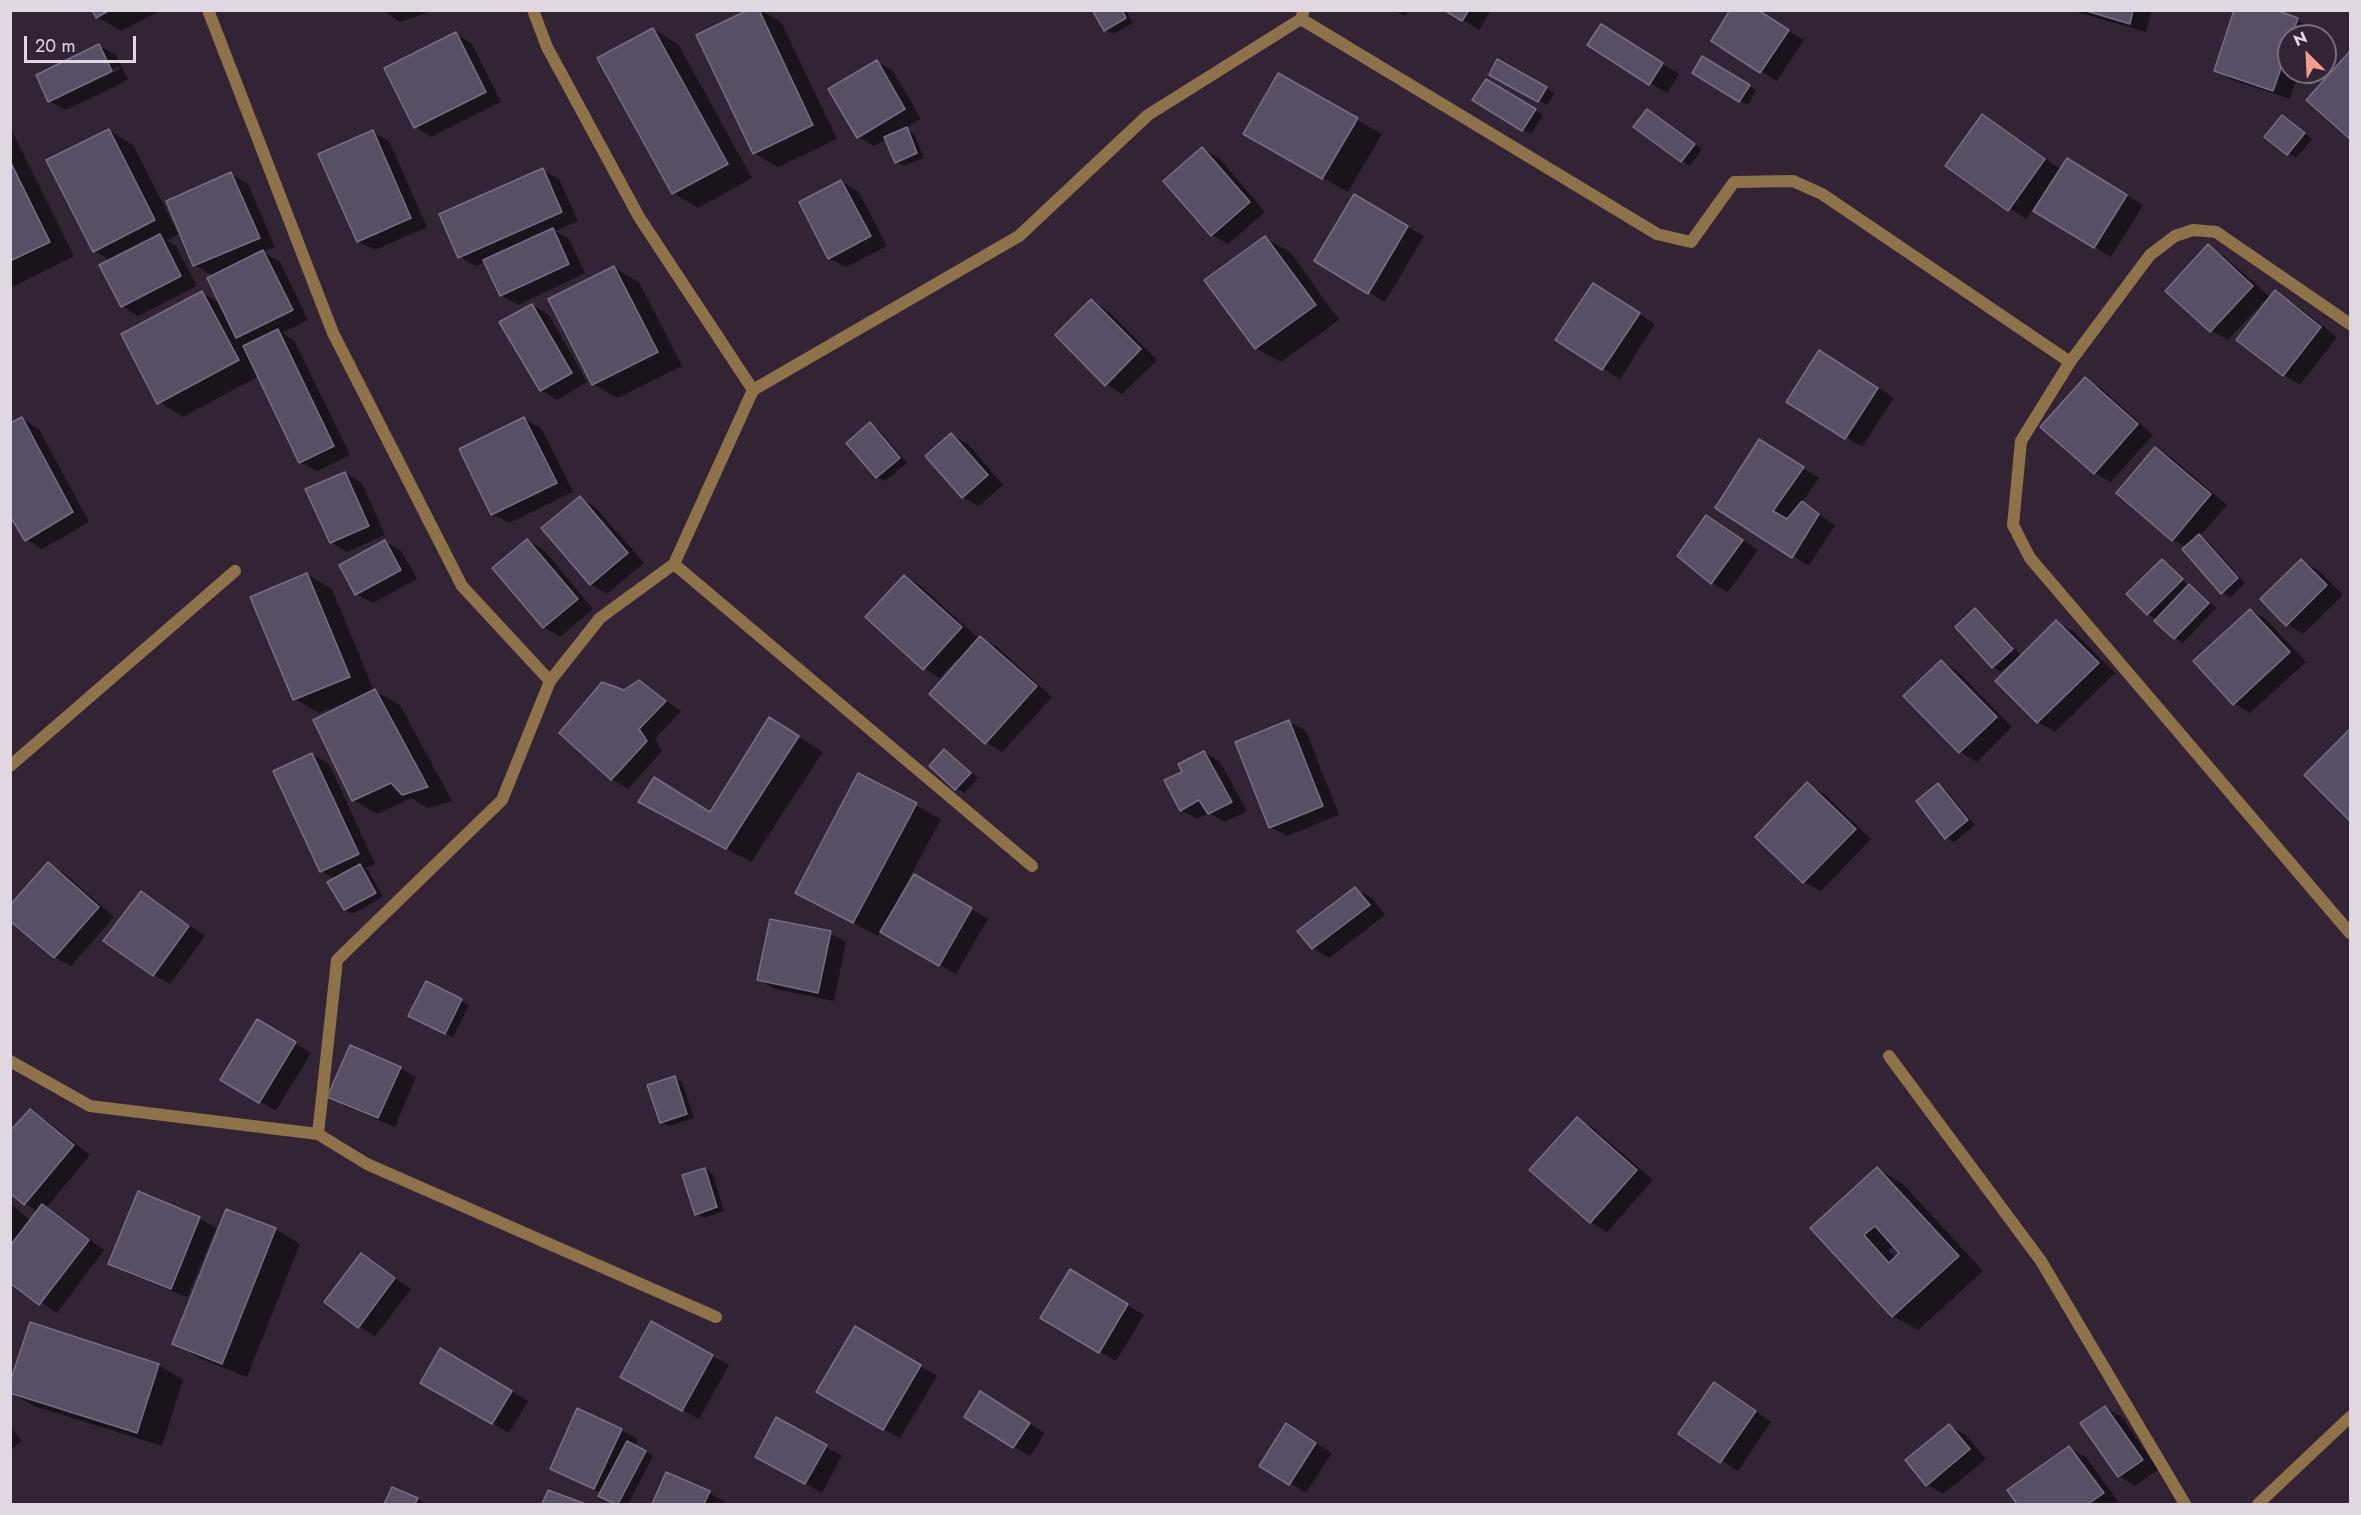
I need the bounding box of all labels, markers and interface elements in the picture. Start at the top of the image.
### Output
scale bar [27,24,140,62]
north arrow [2277,24,2337,84]
text: N [2290,26,2311,52]
text: 20 m [35,33,75,59]

